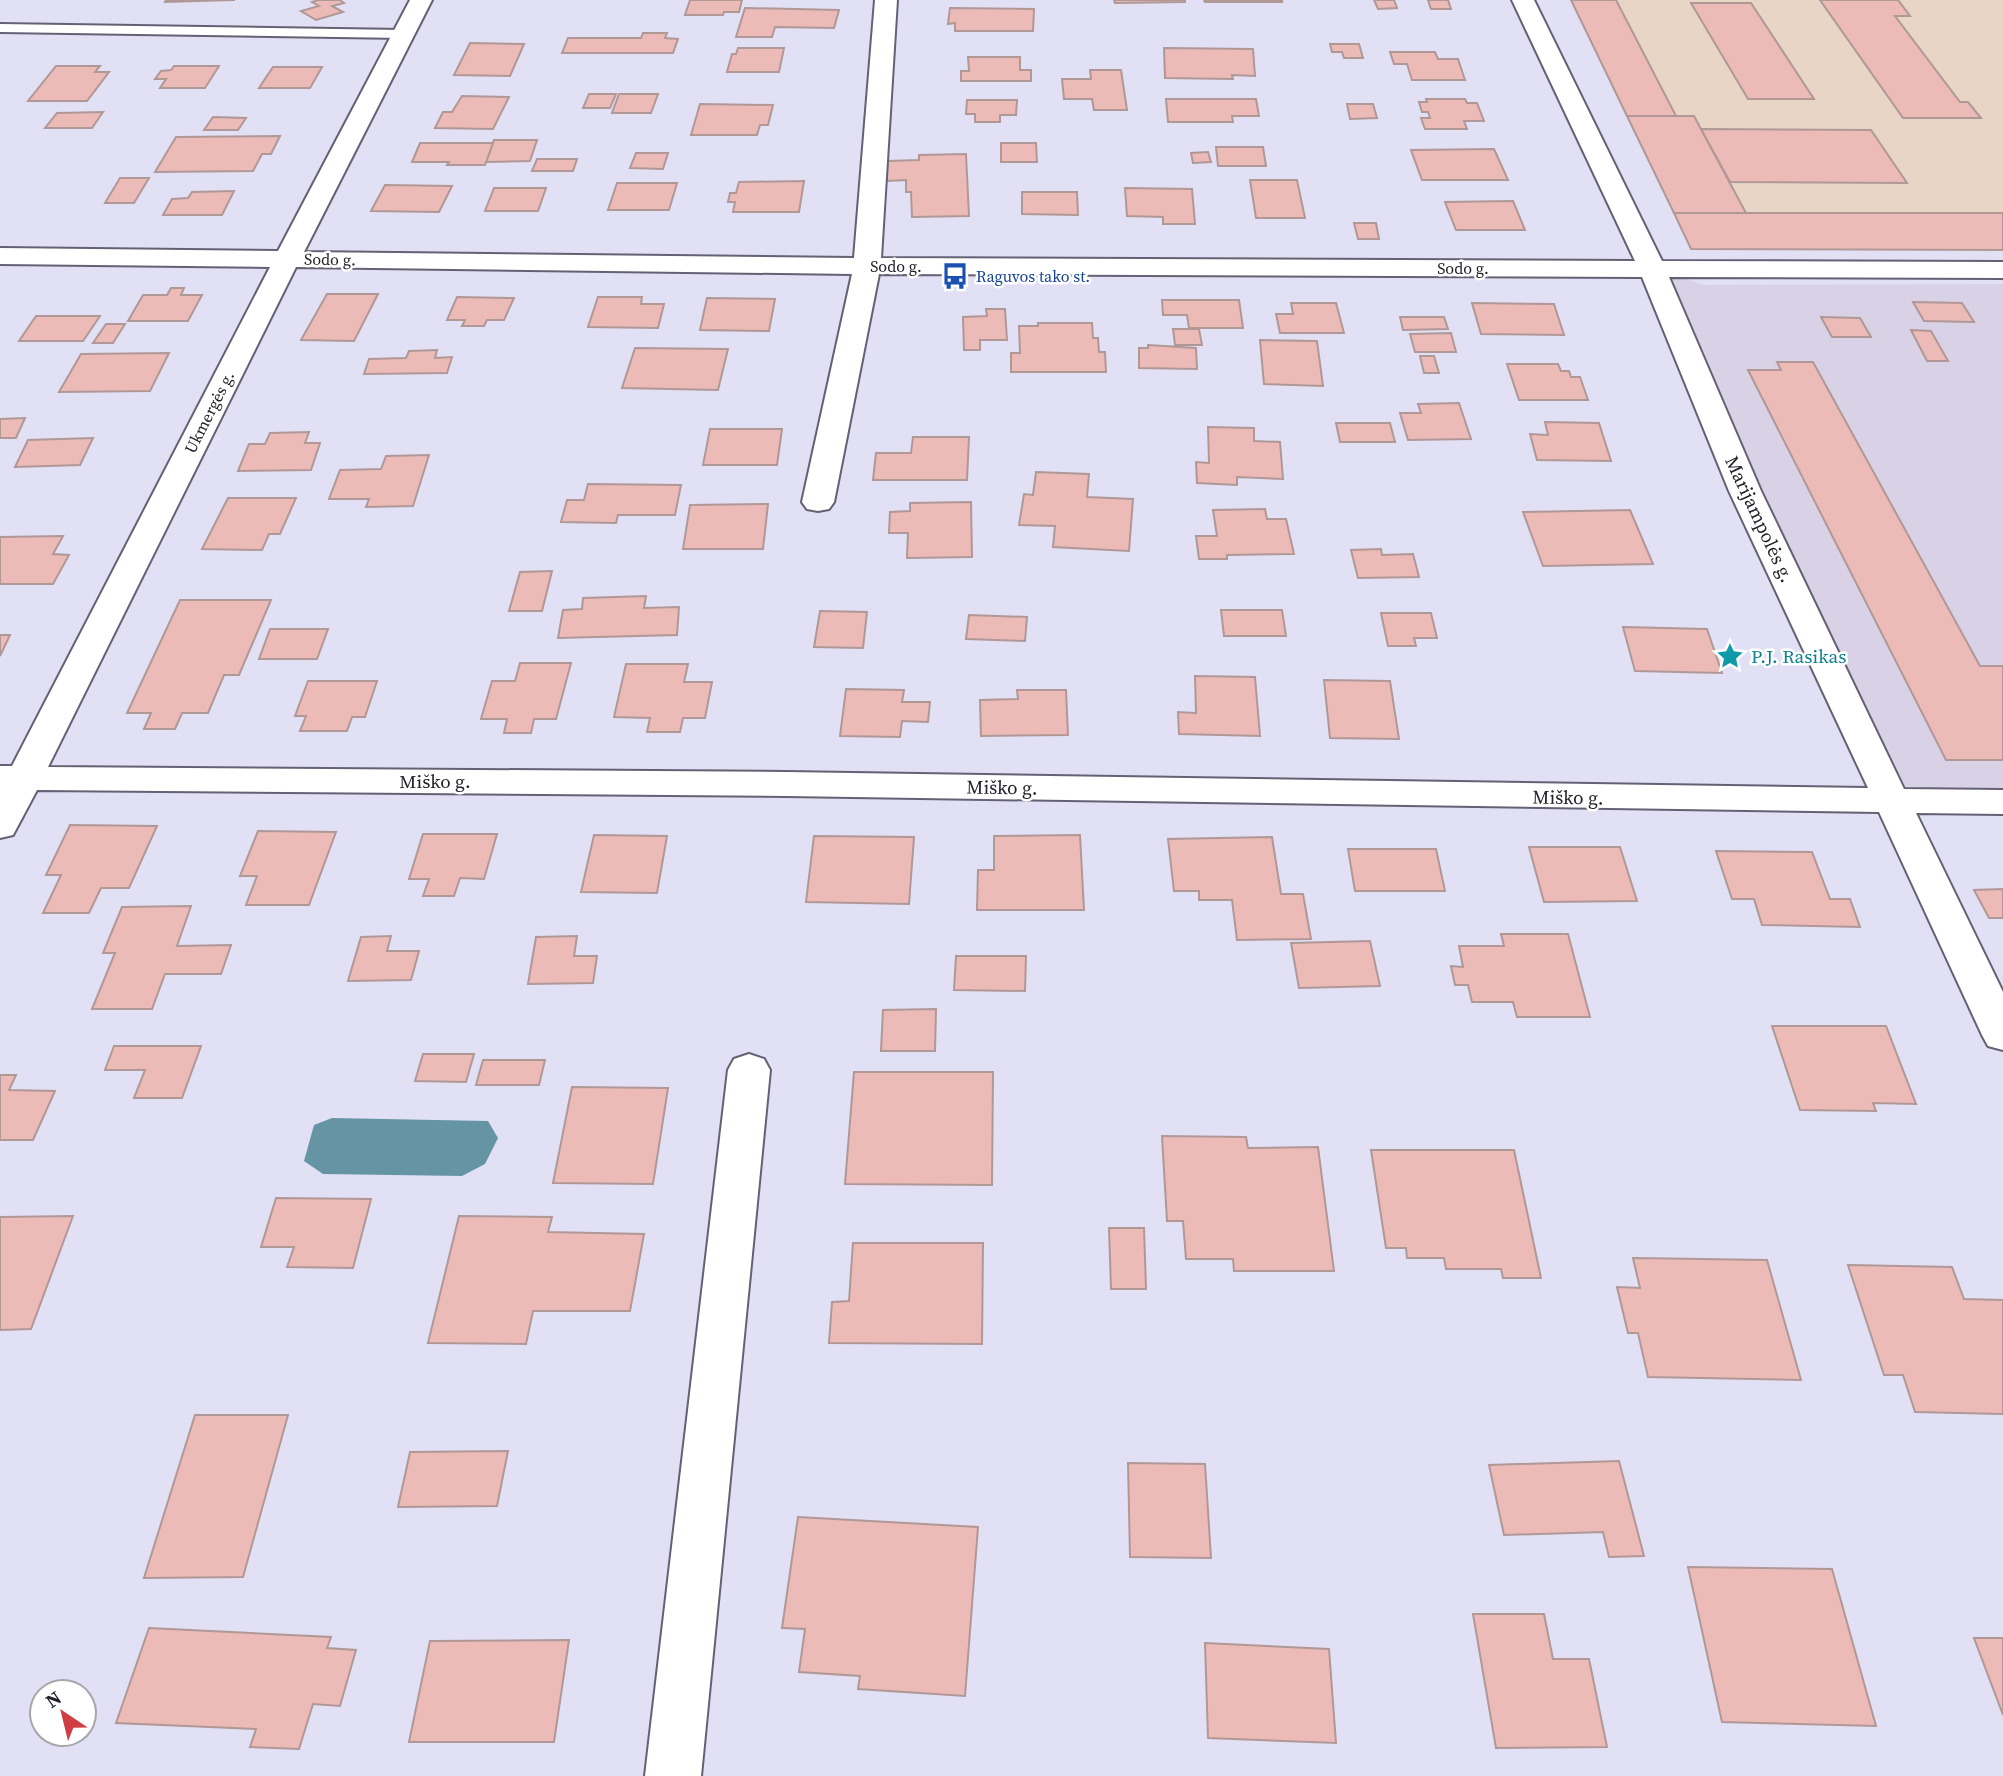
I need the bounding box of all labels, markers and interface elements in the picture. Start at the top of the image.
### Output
street label: Sodo g. [304,248,356,270]
street label: Sodo g. [870,255,922,277]
street label: Sodo g. [1437,257,1489,279]
bus stop icon: Raguvos tako st. [940,261,970,291]
place label: Raguvos tako st. [976,265,1090,287]
street label: Ukmergės g. [179,367,239,457]
street label: Marijampolės g. [1719,452,1801,586]
place icon: P.J. Rasikas [1715,641,1745,671]
place label: P.J. Rasikas [1751,643,1847,669]
street label: Miško g. [399,768,471,794]
street label: Miško g. [966,773,1038,801]
street label: Miško g. [1532,783,1604,811]
north arrow [28,1678,98,1748]
text: N [40,1684,67,1714]

